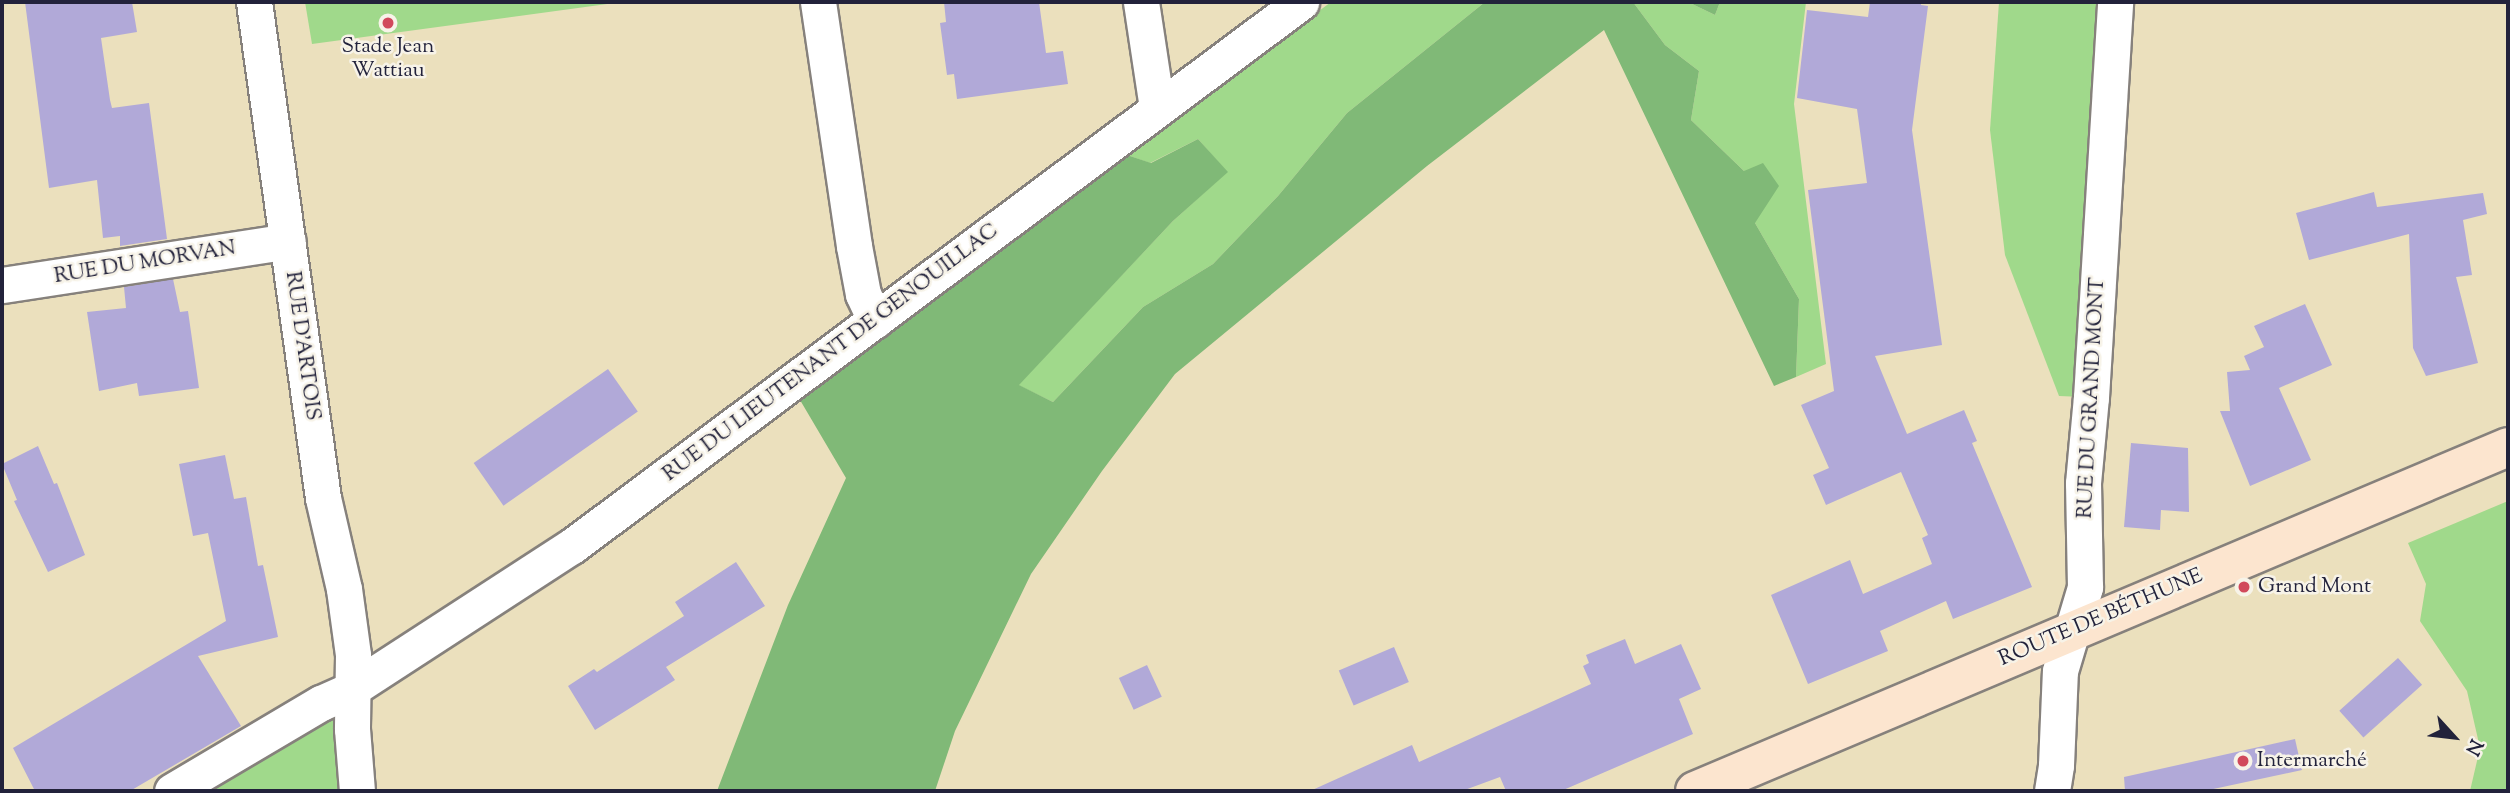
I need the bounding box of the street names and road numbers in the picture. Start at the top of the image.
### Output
street label: RUE DU LIEUTENANT DE GENOUILLAC [658,219,1004,487]
street label: RUE DU MORVAN [52,236,238,290]
street label: RUE D'ARTOIS [279,270,325,422]
street label: RUE DU GRAND MONT [2073,277,2111,519]
street label: ROUTE DE BÉTHUNE [1995,564,2207,672]

